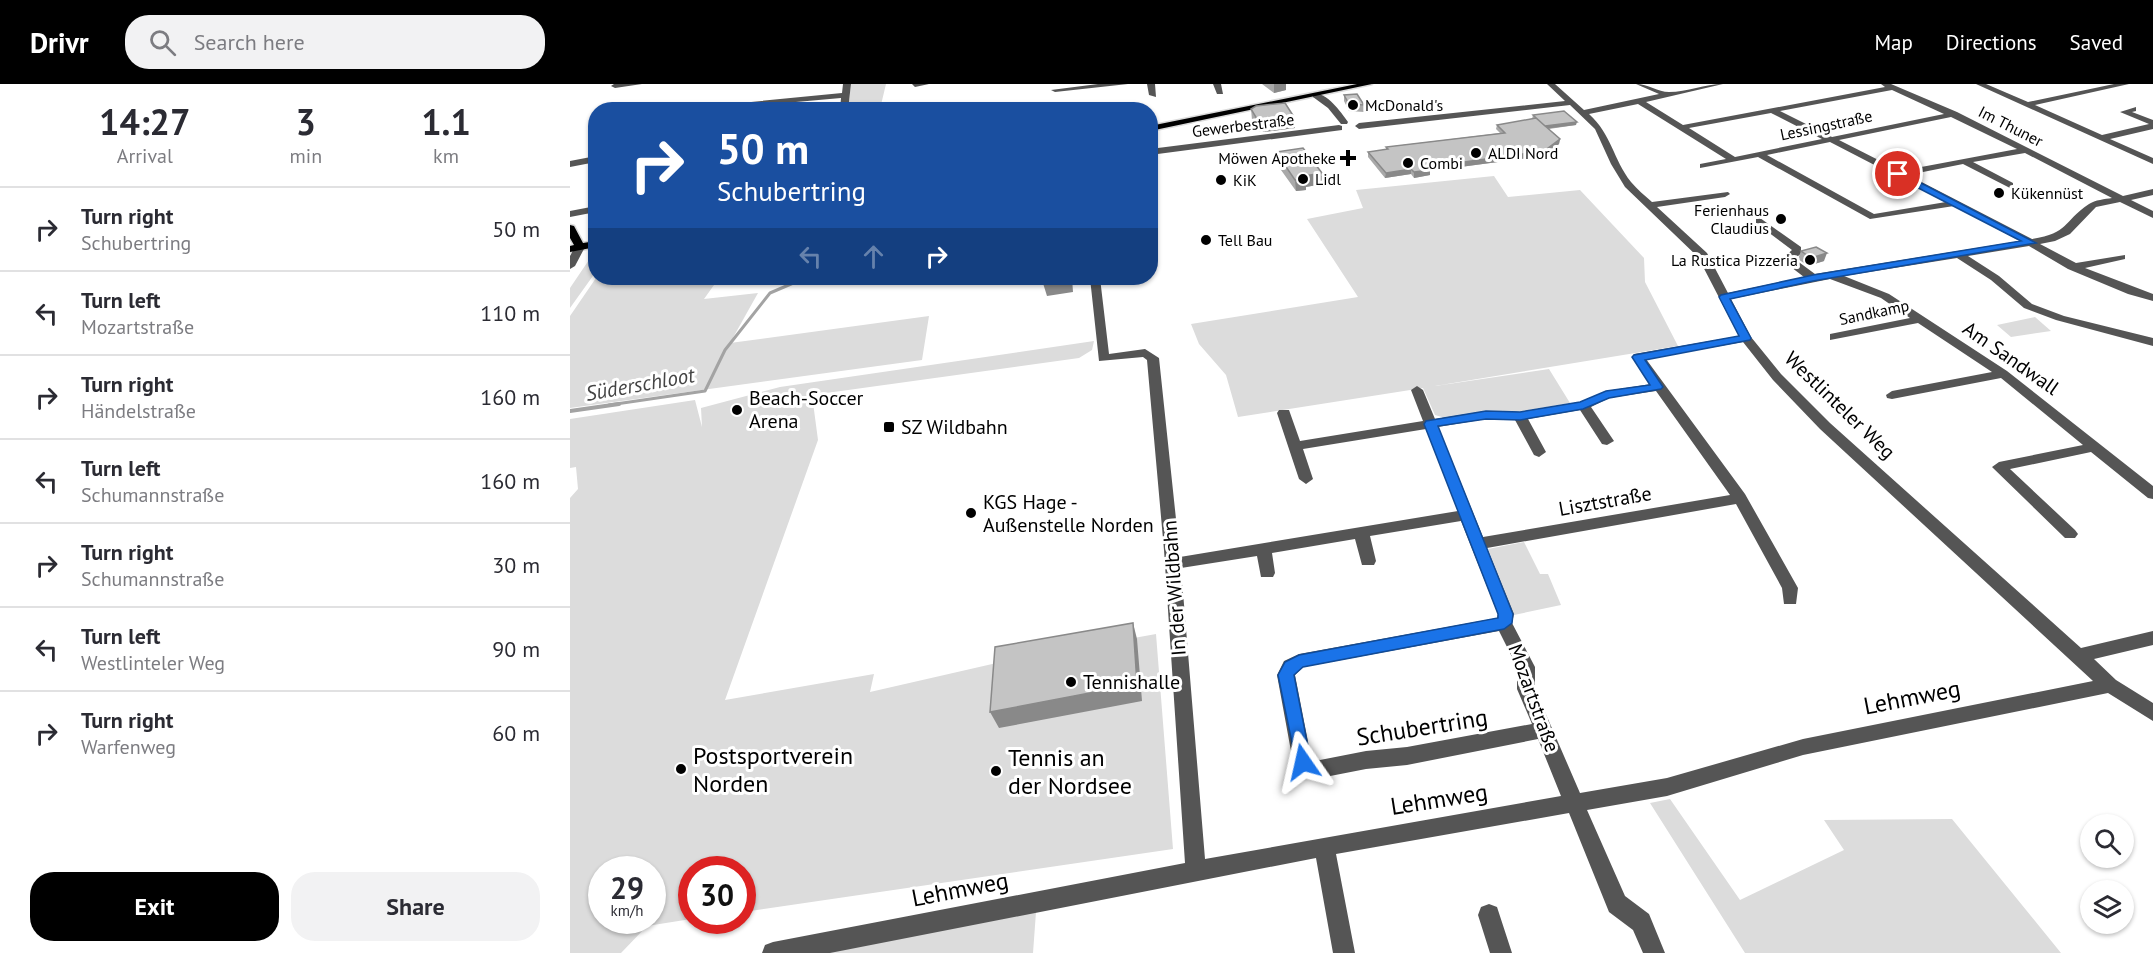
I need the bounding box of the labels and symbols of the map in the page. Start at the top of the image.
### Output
place label: McDonald's [1365,95,1443,115]
marker: McDonald's [1346,98,1360,112]
street label: Im Thuner [1975,101,2047,151]
street label: Lessingstraße [1778,105,1874,145]
street label: Gewerbestraße [1191,109,1295,141]
place label: ALDI Nord [1488,143,1558,163]
marker: ALDI Nord [1469,146,1483,160]
place label: Möwen Apotheke [1218,148,1336,168]
pin [1872,148,1923,199]
marker: Möwen Apotheke [1341,151,1355,165]
place label: Combi [1420,153,1463,173]
marker: Combi [1401,156,1415,170]
place label: Lidl [1315,169,1341,189]
place label: KiK [1233,170,1257,190]
marker: Lidl [1296,172,1310,186]
marker: KiK [1214,173,1228,187]
place label: Kükennüst [2011,183,2084,203]
marker: Kükennüst [1992,186,2006,200]
place label: Ferienhaus Claudius [1694,200,1769,238]
marker: Ferienhaus Claudius [1774,212,1788,226]
place label: Tell Bau [1218,230,1272,250]
marker: Tell Bau [1199,233,1213,247]
place label: La Rustica Pizzeria [1671,250,1798,270]
marker: La Rustica Pizzeria [1803,253,1817,267]
street label: Sandkamp [1837,295,1911,329]
street label: Am Sandwall [1958,315,2064,401]
street label: Westlinteler Weg [1779,346,1901,464]
water label: Süderschloot [583,361,698,407]
place label: Beach-Soccer Arena [749,385,864,434]
marker: Beach-Soccer Arena [730,403,744,417]
place label: SZ Wildbahn [901,414,1008,440]
marker: SZ Wildbahn [882,420,896,434]
street label: Lisztstraße [1557,480,1653,522]
place label: KGS Hage - Außenstelle Norden [983,489,1154,538]
marker: KGS Hage - Außenstelle Norden [964,506,978,520]
street label: In der Wildbahn [1156,519,1192,657]
street label: Mozartstraße [1502,640,1566,756]
place label: Tennishalle [1083,669,1180,695]
street label: Lehmweg [1861,672,1963,722]
marker: Tennishalle [1064,675,1078,689]
street label: Schubertring [1354,701,1490,753]
position arrow [1271,730,1335,794]
place label: Postsportverein Norden [693,740,853,799]
place label: Tennis an der Nordsee [1008,742,1132,801]
marker: Postsportverein Norden [674,762,688,776]
marker: Tennis an der Nordsee [989,764,1003,778]
street label: Lehmweg [1388,776,1490,822]
speed limit sign: 30 [678,856,756,934]
street label: Lehmweg [909,864,1011,914]

